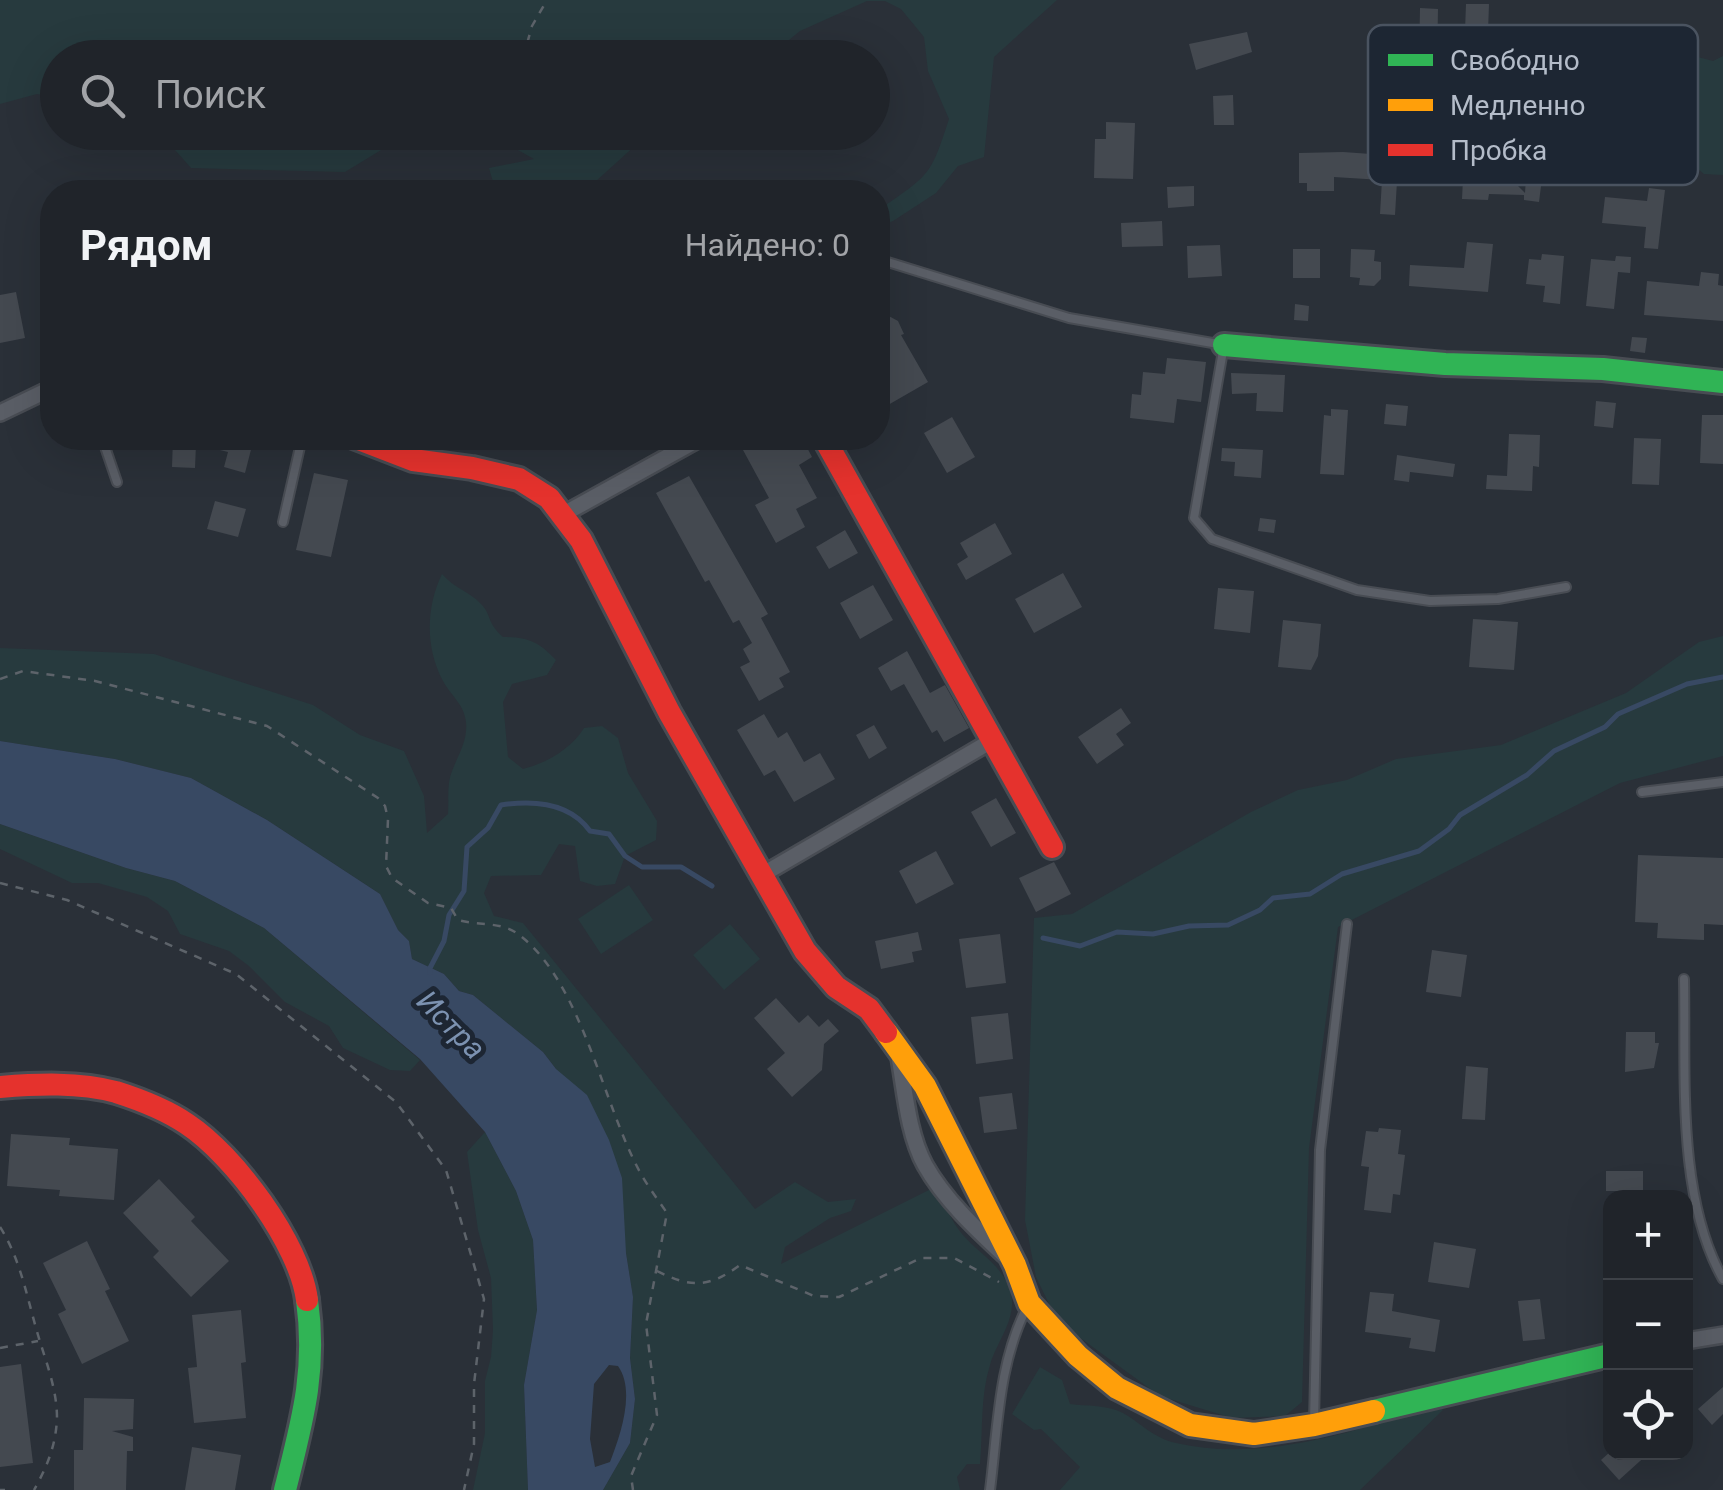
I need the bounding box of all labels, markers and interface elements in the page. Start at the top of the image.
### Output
legend [1368,25,1698,185]
search box [40,40,890,150]
text: Свободно [1450,44,1580,77]
icon: search [75,68,130,123]
text: Поиск [155,73,266,117]
text: Медленно [1450,89,1586,122]
text: Пробка [1450,134,1547,167]
text: Рядом [80,221,213,270]
text: Найдено: 0 [685,226,850,264]
water label: Истра [410,983,493,1066]
map controls [1603,1190,1693,1460]
button: + [1603,1190,1693,1280]
button: − [1603,1280,1693,1370]
button: locate [1603,1370,1693,1460]

